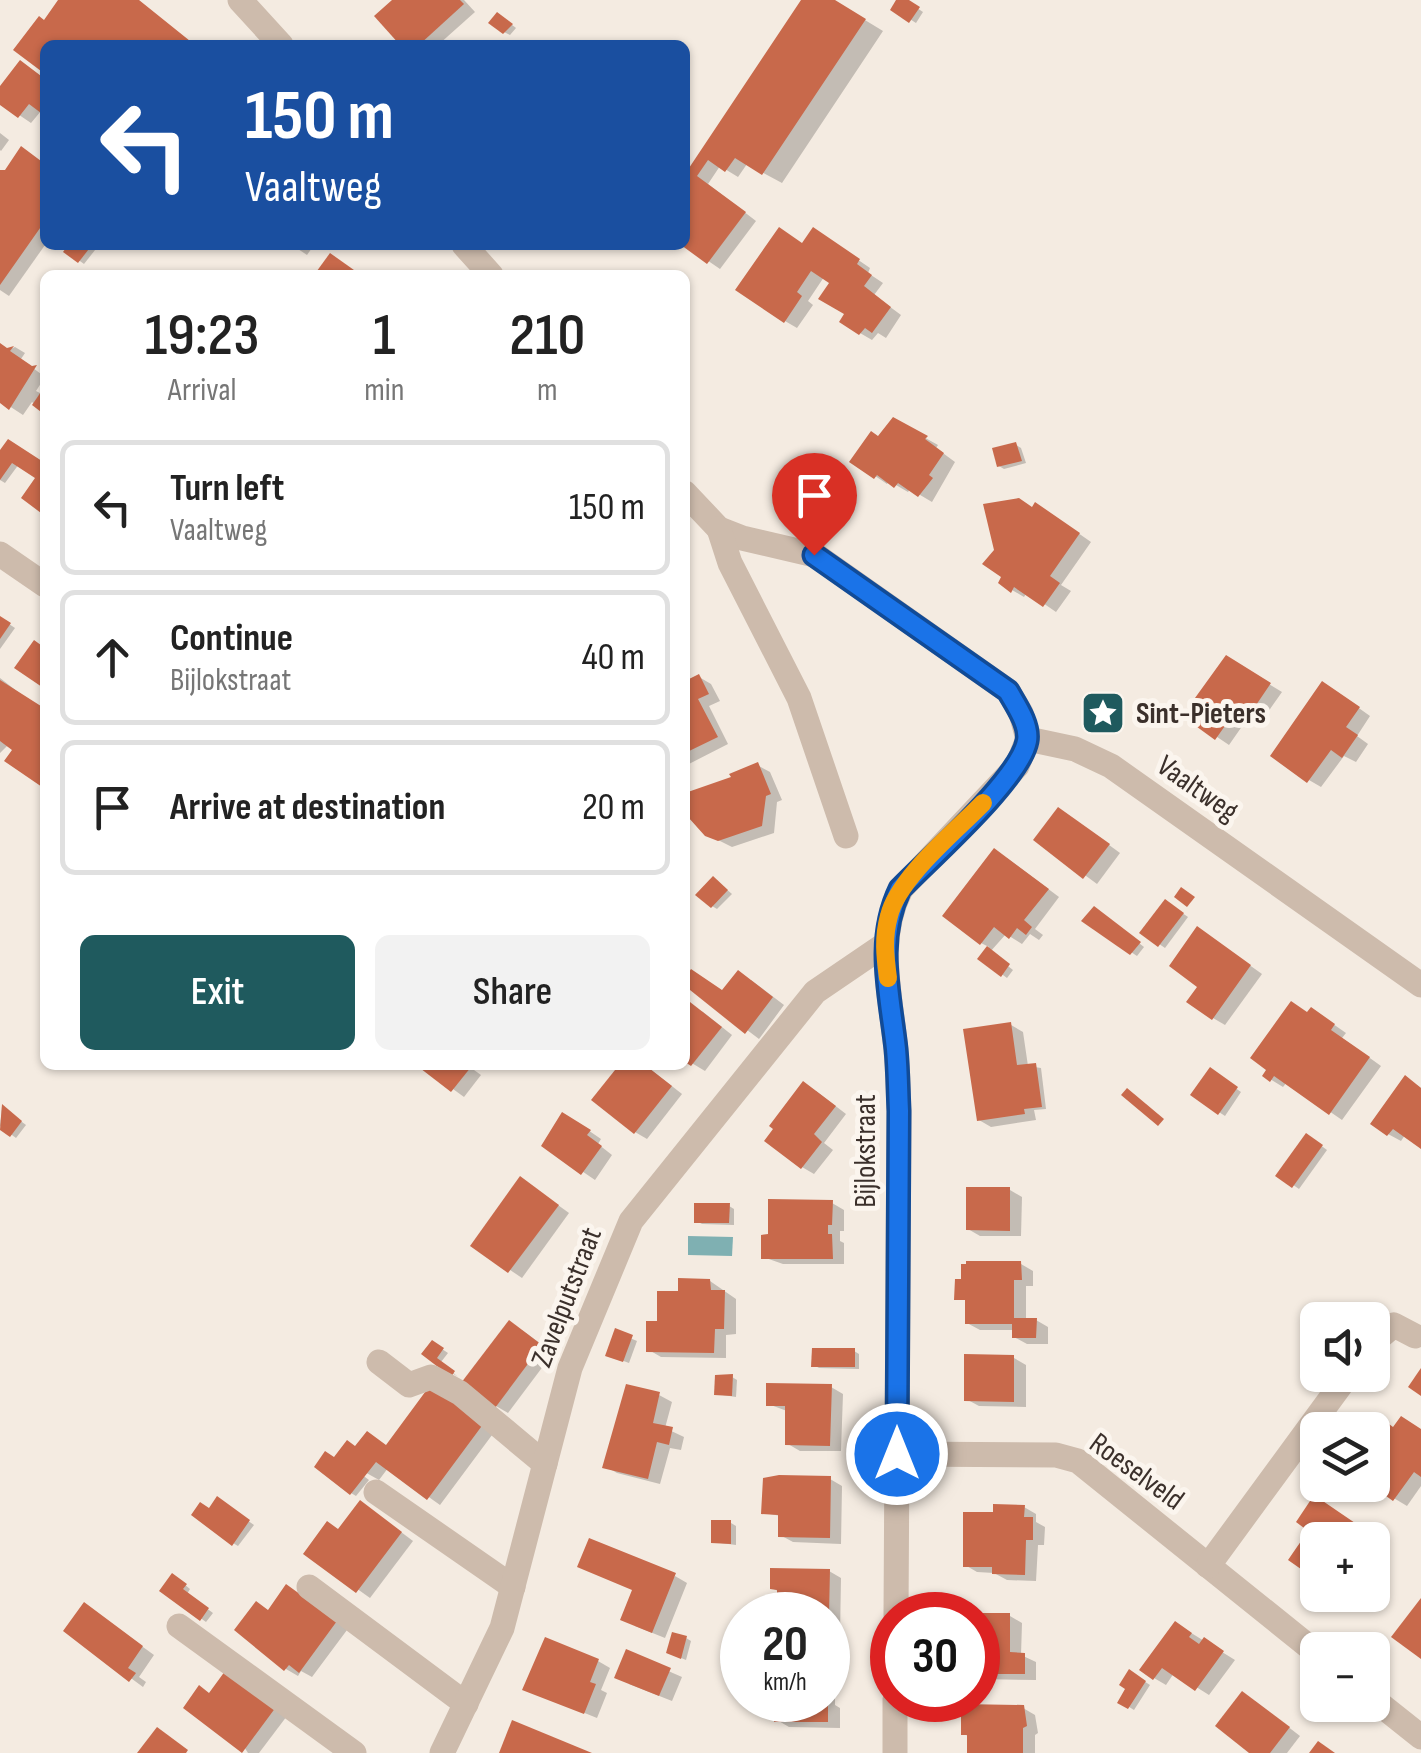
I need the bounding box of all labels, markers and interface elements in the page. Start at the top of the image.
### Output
text: 150 m [245,75,394,159]
icon: left [80,80,210,210]
text: Vaaltweg [245,160,382,215]
text: 19:23 [145,300,259,372]
text: 1 [373,300,396,372]
text: 210 [509,300,585,372]
text: Arrival [168,371,236,410]
text: min [364,371,404,410]
text: m [537,371,557,410]
pin [772,453,857,556]
text: Turn left [170,466,284,511]
icon: arrive [787,468,842,523]
icon: left [85,480,140,535]
text: 150 m [569,485,645,530]
text: Vaaltweg [170,511,267,550]
text: Continue [170,616,293,661]
icon: ahead [85,630,140,685]
text: 40 m [582,635,645,680]
text: Bijlokstraat [170,661,291,700]
place icon: Sint-Pieters [1080,690,1126,736]
place label: Sint-Pieters [1136,696,1266,732]
street label: Vaaltweg [1150,748,1245,830]
icon: arrive [85,780,140,835]
text: Arrive at destination [170,785,445,830]
text: 20 m [582,785,645,830]
button: Exit [80,935,355,1050]
button: Share [375,935,650,1050]
street label: Bijlokstraat [848,1094,884,1208]
street label: Zavelputstraat [524,1222,610,1372]
map controls [1300,1302,1390,1722]
button: sound [1300,1302,1390,1392]
position arrow [845,1402,949,1506]
button: layers [1300,1412,1390,1502]
street label: Roeselveld [1082,1426,1191,1518]
button: + [1300,1522,1390,1612]
speed limit sign: 30 [870,1592,1000,1722]
text: 20 [762,1615,808,1675]
button: − [1300,1632,1390,1722]
text: km/h [763,1667,807,1698]

